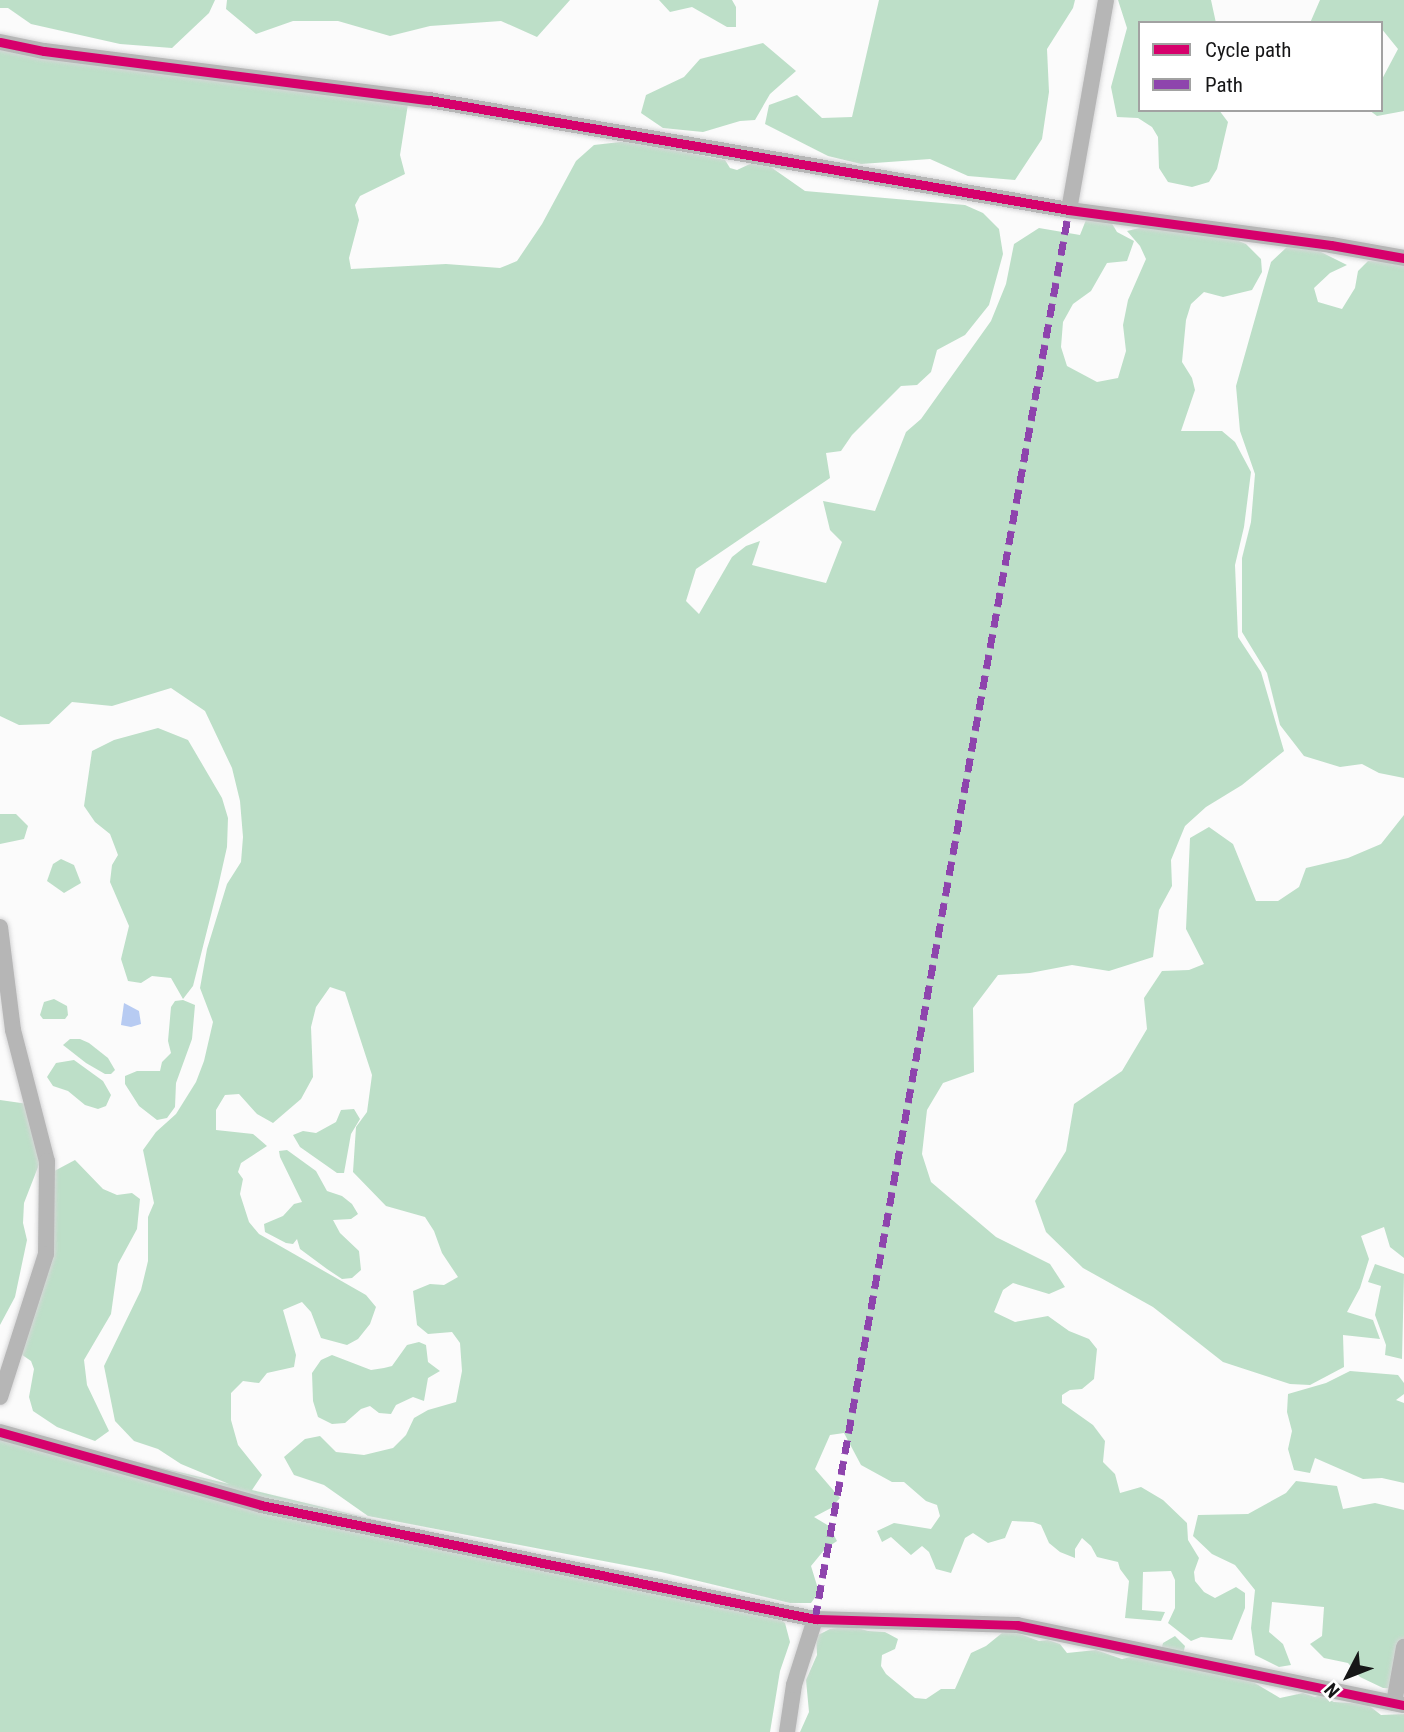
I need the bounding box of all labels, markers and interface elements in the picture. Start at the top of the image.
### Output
legend [1138,21,1383,112]
text: Cycle path [1205,38,1291,62]
text: Path [1205,73,1243,97]
north arrow [1313,1641,1383,1711]
text: N [1320,1678,1344,1702]

